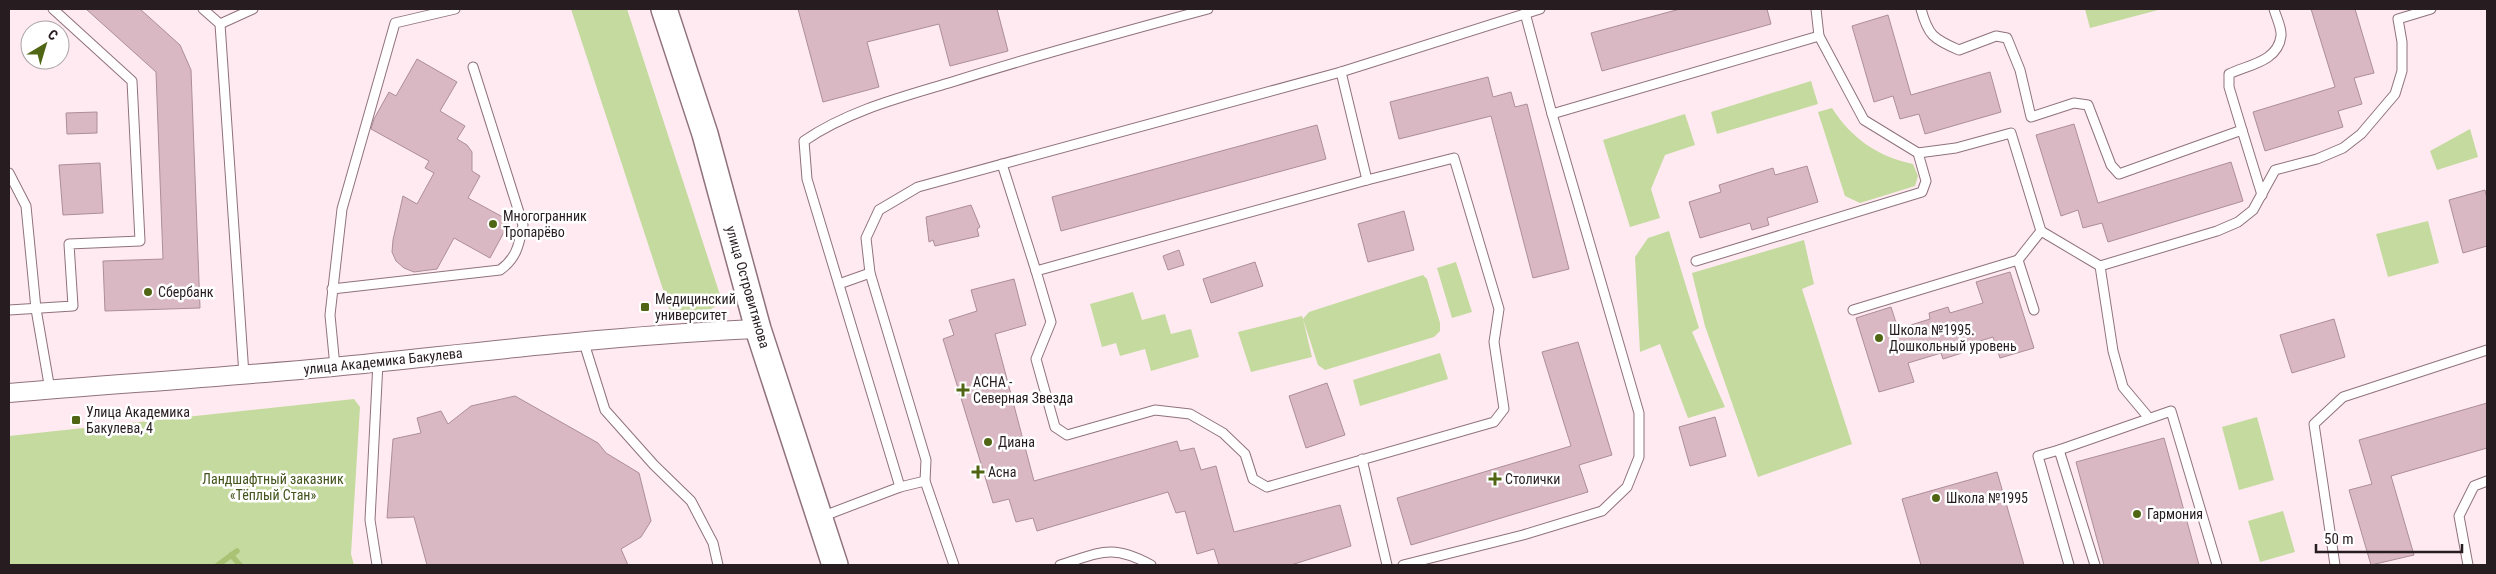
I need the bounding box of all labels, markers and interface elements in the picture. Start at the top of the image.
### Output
north arrow [20,20,70,70]
text: С [45,26,61,44]
place label: Многогранник Тропарёво [503,208,587,240]
marker: Многогранник Тропарёво [487,218,499,230]
street label: улица Островитянова [723,224,773,350]
place label: Сбербанк [158,284,214,300]
marker: Сбербанк [142,286,154,298]
place label: Медицинский университет [655,291,736,323]
marker: Медицинский университет [639,301,651,313]
place label: Школа №1995. Дошкольный уровень [1889,322,2017,354]
marker: Школа №1995. Дошкольный уровень [1873,332,1885,344]
street label: улица Академика Бакулева [303,345,463,377]
place label: АСНА - Северная Звезда [973,374,1073,406]
marker: АСНА - Северная Звезда [957,384,969,396]
place label: Улица Академика Бакулева, 4 [86,404,190,436]
marker: Улица Академика Бакулева, 4 [70,414,82,426]
place label: Диана [998,434,1035,450]
marker: Диана [982,436,994,448]
place label: Асна [988,464,1016,480]
marker: Асна [972,466,984,478]
park label: Ландшафтный заказник «Тёплый Стан» [202,471,344,503]
place label: Столички [1505,471,1560,487]
marker: Столички [1489,473,1501,485]
place label: Школа №1995 [1946,490,2028,506]
marker: Школа №1995 [1930,492,1942,504]
place label: Гармония [2147,506,2203,522]
marker: Гармония [2131,508,2143,520]
scale bar [2316,522,2462,554]
text: 50 m [2324,530,2354,548]

